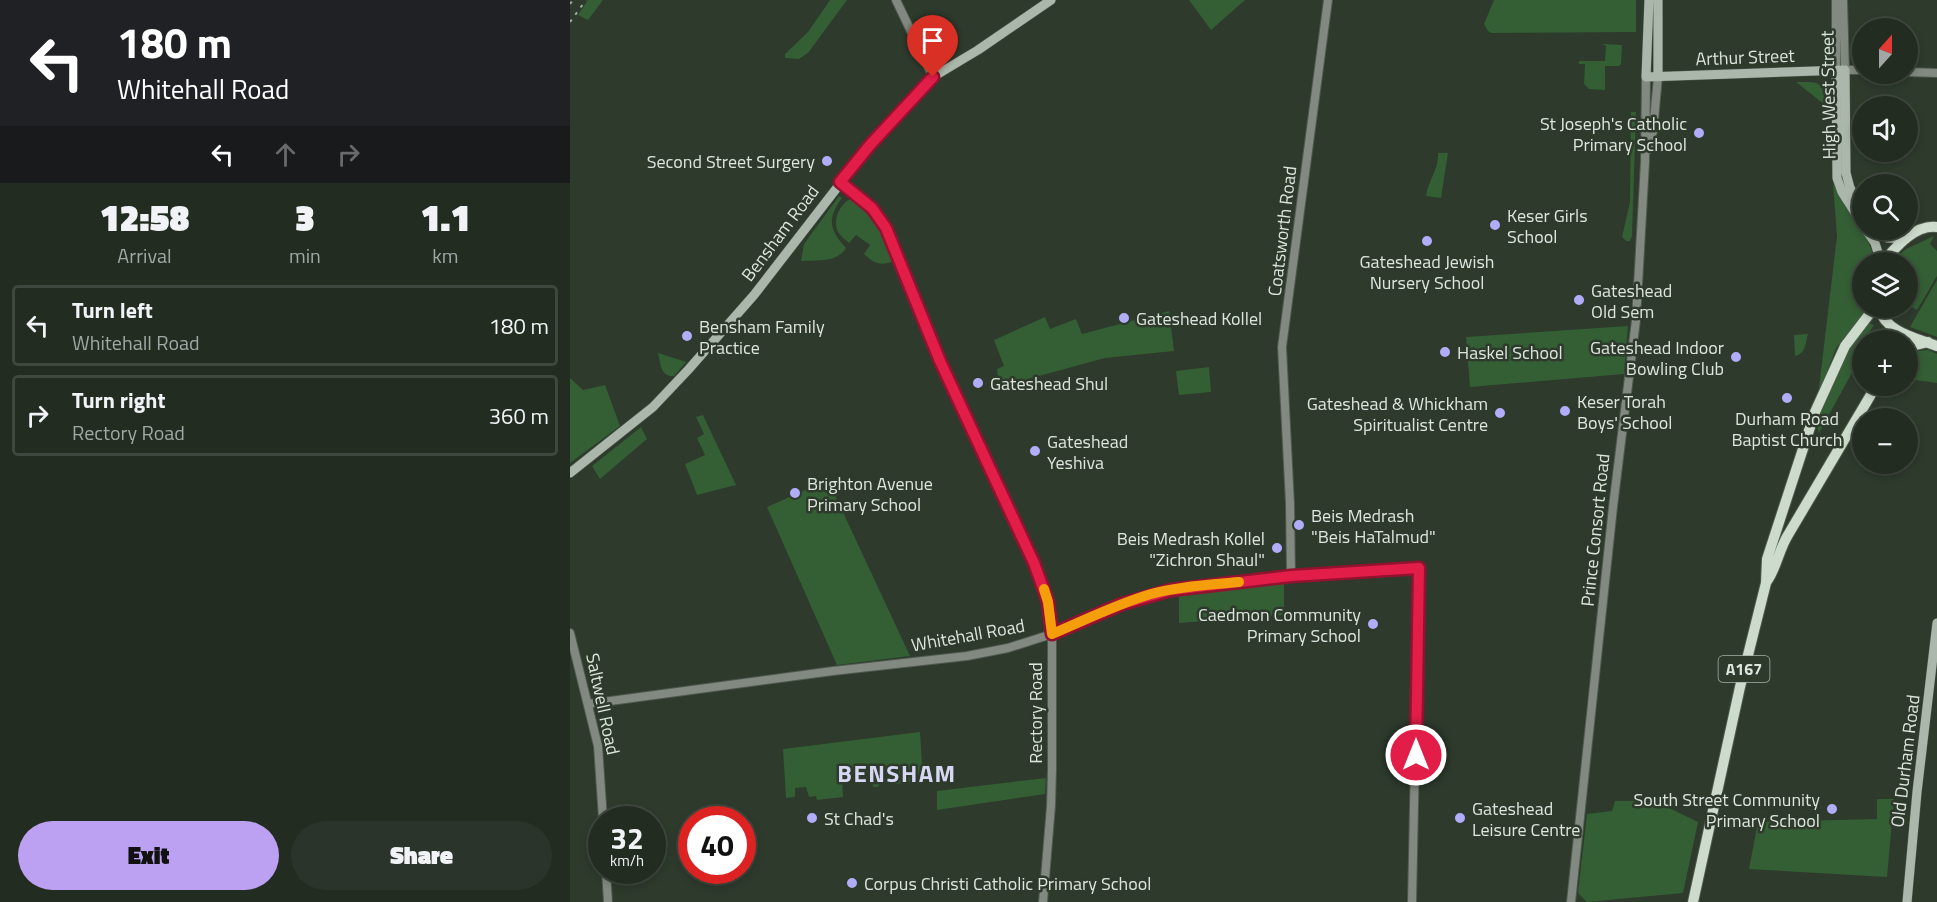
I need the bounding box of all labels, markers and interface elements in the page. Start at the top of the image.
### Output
text: 180 m [117,10,232,74]
pin [907,15,958,77]
north arrow [1852,18,1918,84]
map controls [1852,18,1918,474]
icon: left [18,24,96,102]
icon: arrive [916,24,949,57]
street label: High West Street [1813,30,1843,160]
street label: Arthur Street [1695,42,1796,72]
text: Whitehall Road [117,68,289,109]
button: sound [1852,96,1918,162]
place label: St Joseph's Catholic Primary School [1540,110,1687,158]
marker: St Joseph's Catholic Primary School [1692,126,1706,140]
icon: left [206,138,239,171]
icon: ahead [269,138,302,171]
icon: right [332,138,365,171]
place label: Second Street Surgery [647,148,815,175]
marker: Second Street Surgery [820,154,834,168]
street label: Coatsworth Road [1261,164,1303,298]
button: search [1852,174,1918,240]
street label: Bensham Road [735,179,825,287]
text: 12:58 [100,190,189,245]
text: 3 [295,190,315,245]
text: 1.1 [421,190,470,245]
place label: Keser Girls School [1507,202,1588,250]
marker: Keser Girls School [1488,218,1502,232]
marker: Gateshead Jewish Nursery School [1420,234,1434,248]
text: Arrival [117,240,172,271]
text: min [289,240,321,271]
text: km [432,240,459,271]
place label: Gateshead Jewish Nursery School [1360,248,1494,296]
button: layers [1852,252,1918,318]
place label: Gateshead Old Sem [1591,277,1672,325]
text: Turn left [72,293,153,327]
marker: Gateshead Old Sem [1572,293,1586,307]
place label: Gateshead Kollel [1136,305,1262,332]
icon: left [21,309,54,342]
text: 180 m [489,309,549,343]
marker: Gateshead Kollel [1117,311,1131,325]
place label: Bensham Family Practice [699,313,825,361]
text: Whitehall Road [72,327,200,358]
marker: Bensham Family Practice [680,329,694,343]
button: + [1852,330,1918,396]
place label: Gateshead Indoor Bowling Club [1590,334,1724,382]
place label: Haskel School [1457,339,1563,366]
marker: Haskel School [1438,345,1452,359]
marker: Gateshead Indoor Bowling Club [1729,350,1743,364]
place label: Gateshead Shul [990,370,1108,397]
marker: Gateshead Shul [971,376,985,390]
text: Turn right [72,383,166,417]
place label: Keser Torah Boys' School [1577,388,1673,436]
place label: Gateshead & Whickham Spiritualist Centre [1307,390,1488,438]
marker: Durham Road Baptist Church [1780,391,1794,405]
icon: right [21,399,54,432]
text: 360 m [489,399,549,433]
marker: Keser Torah Boys' School [1558,404,1572,418]
place label: Durham Road Baptist Church [1731,405,1843,453]
marker: Gateshead & Whickham Spiritualist Centre [1493,406,1507,420]
button: − [1852,408,1918,474]
text: Rectory Road [72,417,185,448]
place label: Gateshead Yeshiva [1047,428,1128,476]
marker: Gateshead Yeshiva [1028,444,1042,458]
street label: Prince Consort Road [1574,452,1616,608]
place label: Brighton Avenue Primary School [807,470,933,518]
marker: Brighton Avenue Primary School [788,486,802,500]
place label: Beis Medrash "Beis HaTalmud" [1311,502,1436,550]
marker: Beis Medrash "Beis HaTalmud" [1292,518,1306,532]
place label: Beis Medrash Kollel "Zichron Shaul" [1117,525,1265,573]
marker: Beis Medrash Kollel "Zichron Shaul" [1270,541,1284,555]
place label: Caedmon Community Primary School [1198,601,1361,649]
street label: Whitehall Road [909,612,1027,658]
marker: Caedmon Community Primary School [1366,617,1380,631]
street label: Saltwell Road [579,651,627,757]
road number: A167 [1718,656,1770,682]
street label: Rectory Road [1022,662,1049,764]
street label: Old Durham Road [1883,693,1927,829]
position arrow [1384,723,1448,787]
district label: BENSHAM [837,755,957,791]
place label: South Street Community Primary School [1633,786,1820,834]
place label: Gateshead Leisure Centre [1472,795,1580,843]
marker: South Street Community Primary School [1825,802,1839,816]
place label: St Chad's [824,805,894,832]
speed limit sign: 40 [678,806,756,884]
marker: St Chad's [805,811,819,825]
marker: Gateshead Leisure Centre [1453,811,1467,825]
text: 32 [610,815,644,861]
button: Exit [18,821,279,890]
button: Share [291,821,552,890]
text: km/h [610,849,644,872]
place label: Corpus Christi Catholic Primary School [864,870,1151,897]
marker: Corpus Christi Catholic Primary School [845,876,859,890]

